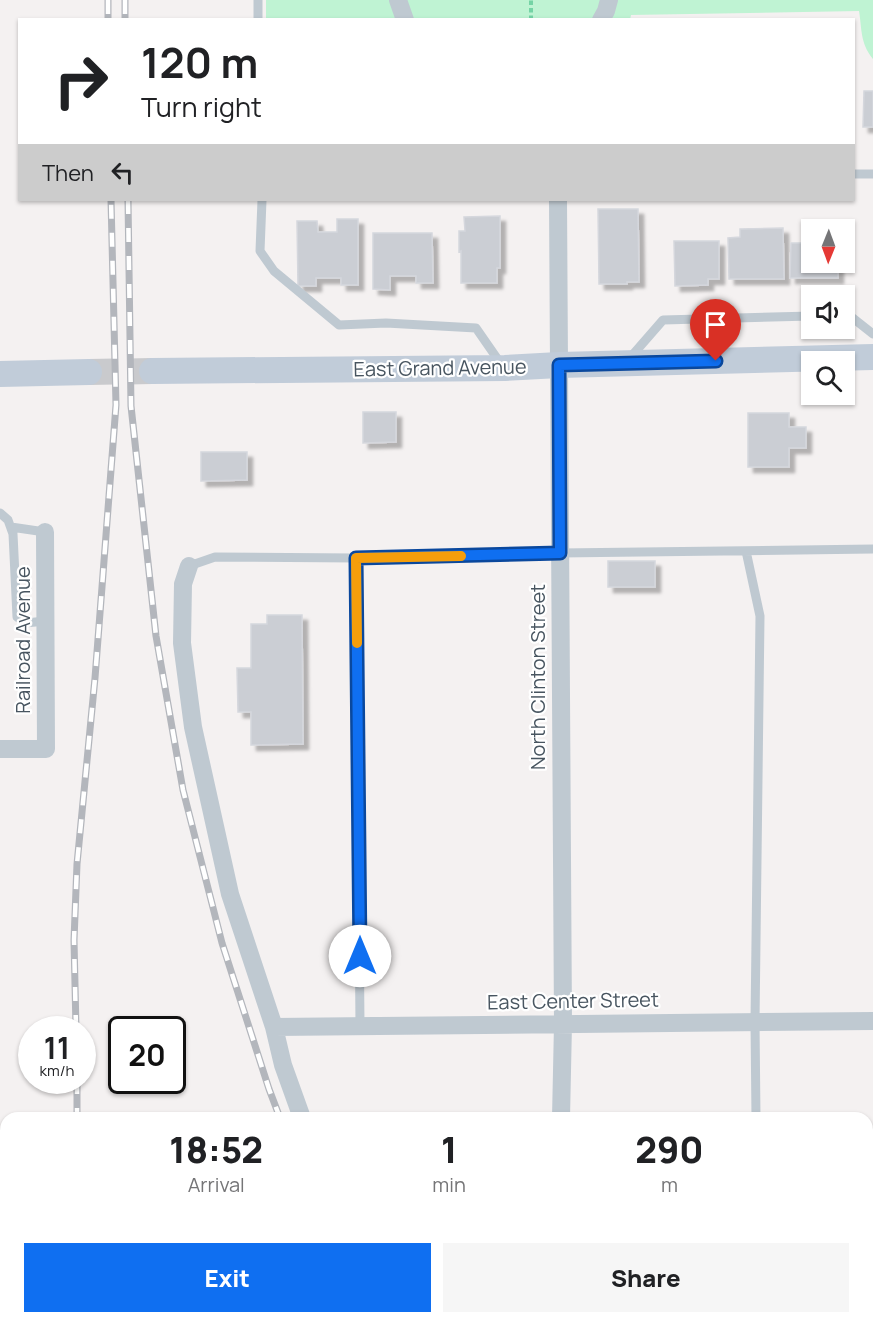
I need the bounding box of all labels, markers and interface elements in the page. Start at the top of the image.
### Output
text: 120 m [141,33,258,91]
icon: right [42,42,120,120]
text: Turn right [141,88,262,125]
icon: left [106,156,139,189]
text: Then [42,158,94,188]
north arrow [801,219,855,273]
map controls [801,219,855,405]
button: sound [801,285,855,339]
pin [690,299,741,361]
icon: arrive [699,308,732,341]
button: search [801,351,855,405]
street label: East Grand Avenue [353,352,527,383]
street label: Railroad Avenue [9,566,36,714]
street label: North Clinton Street [524,584,551,770]
position arrow [328,924,392,988]
street label: East Center Street [487,986,659,1015]
speed limit sign: 20 [108,1016,186,1094]
text: 11 [44,1027,70,1068]
text: km/h [40,1060,74,1081]
text: 18:52 [169,1125,263,1174]
text: 1 [441,1125,457,1174]
text: 290 [635,1125,704,1174]
text: Arrival [188,1171,245,1198]
text: min [432,1171,466,1198]
text: m [661,1171,678,1198]
button: Exit [24,1243,431,1312]
button: Share [443,1243,849,1312]

